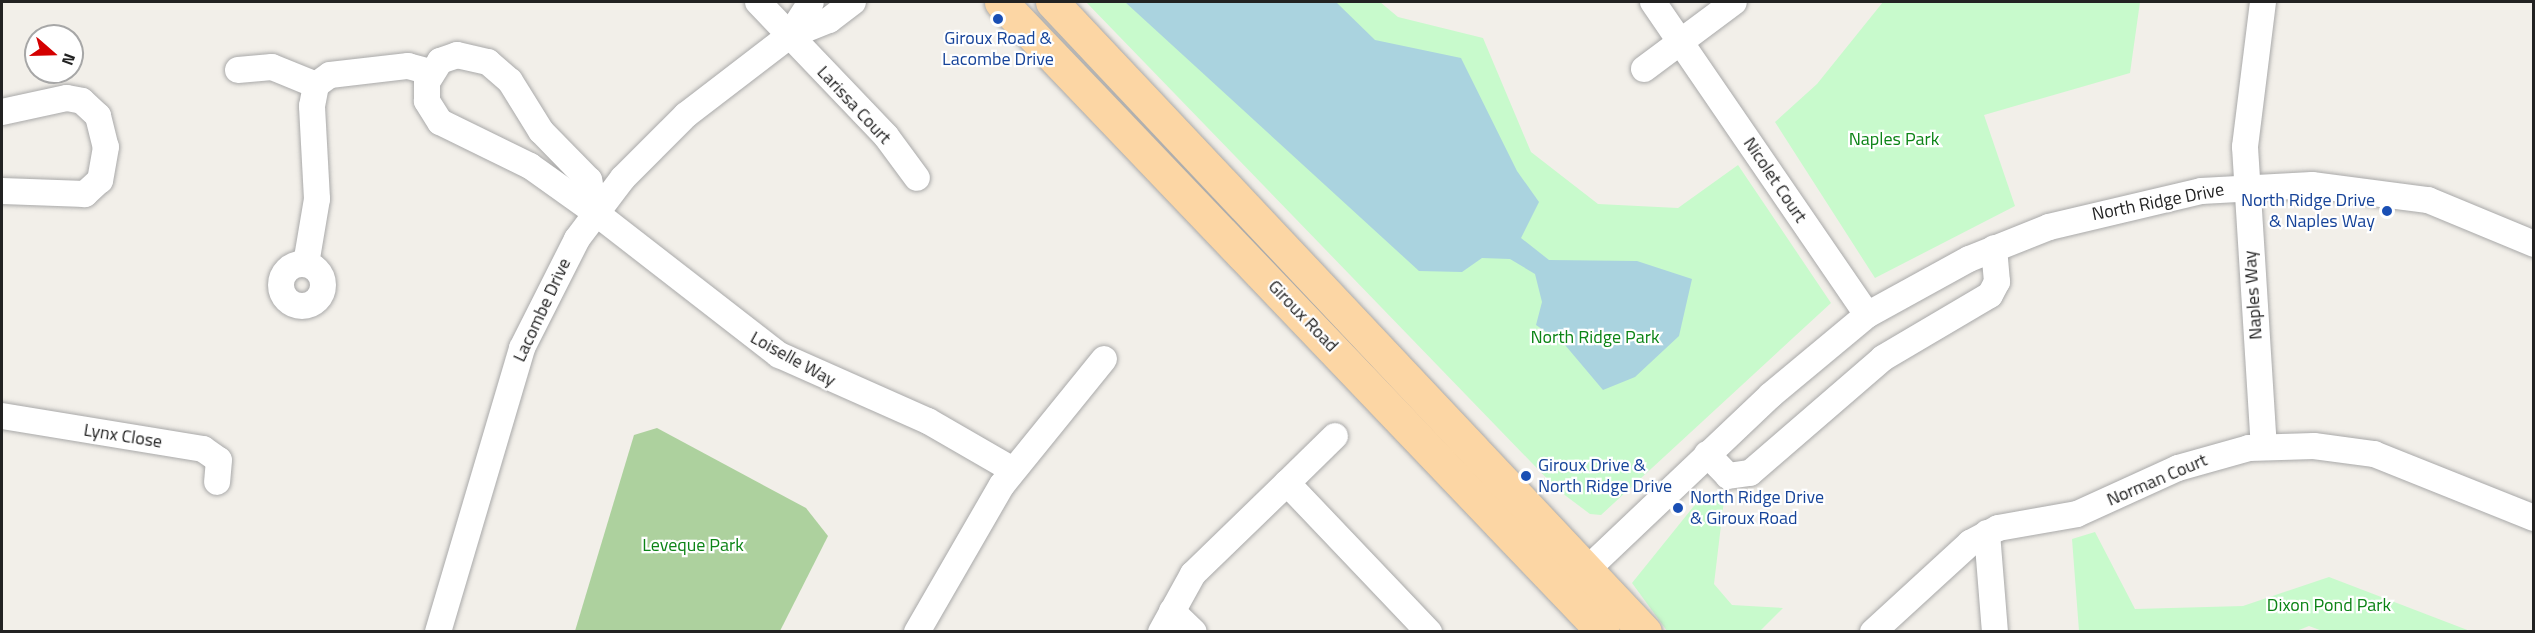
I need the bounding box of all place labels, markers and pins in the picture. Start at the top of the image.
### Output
marker: Giroux Road & Lacombe Drive [991,12,1005,26]
place label: Giroux Road & Lacombe Drive [942,28,1054,70]
place label: North Ridge Drive & Naples Way [2241,190,2375,232]
marker: North Ridge Drive & Naples Way [2380,204,2394,218]
place label: Giroux Drive & North Ridge Drive [1538,455,1672,498]
marker: Giroux Drive & North Ridge Drive [1519,469,1533,483]
place label: North Ridge Drive & Giroux Road [1690,487,1824,530]
marker: North Ridge Drive & Giroux Road [1671,501,1685,515]

